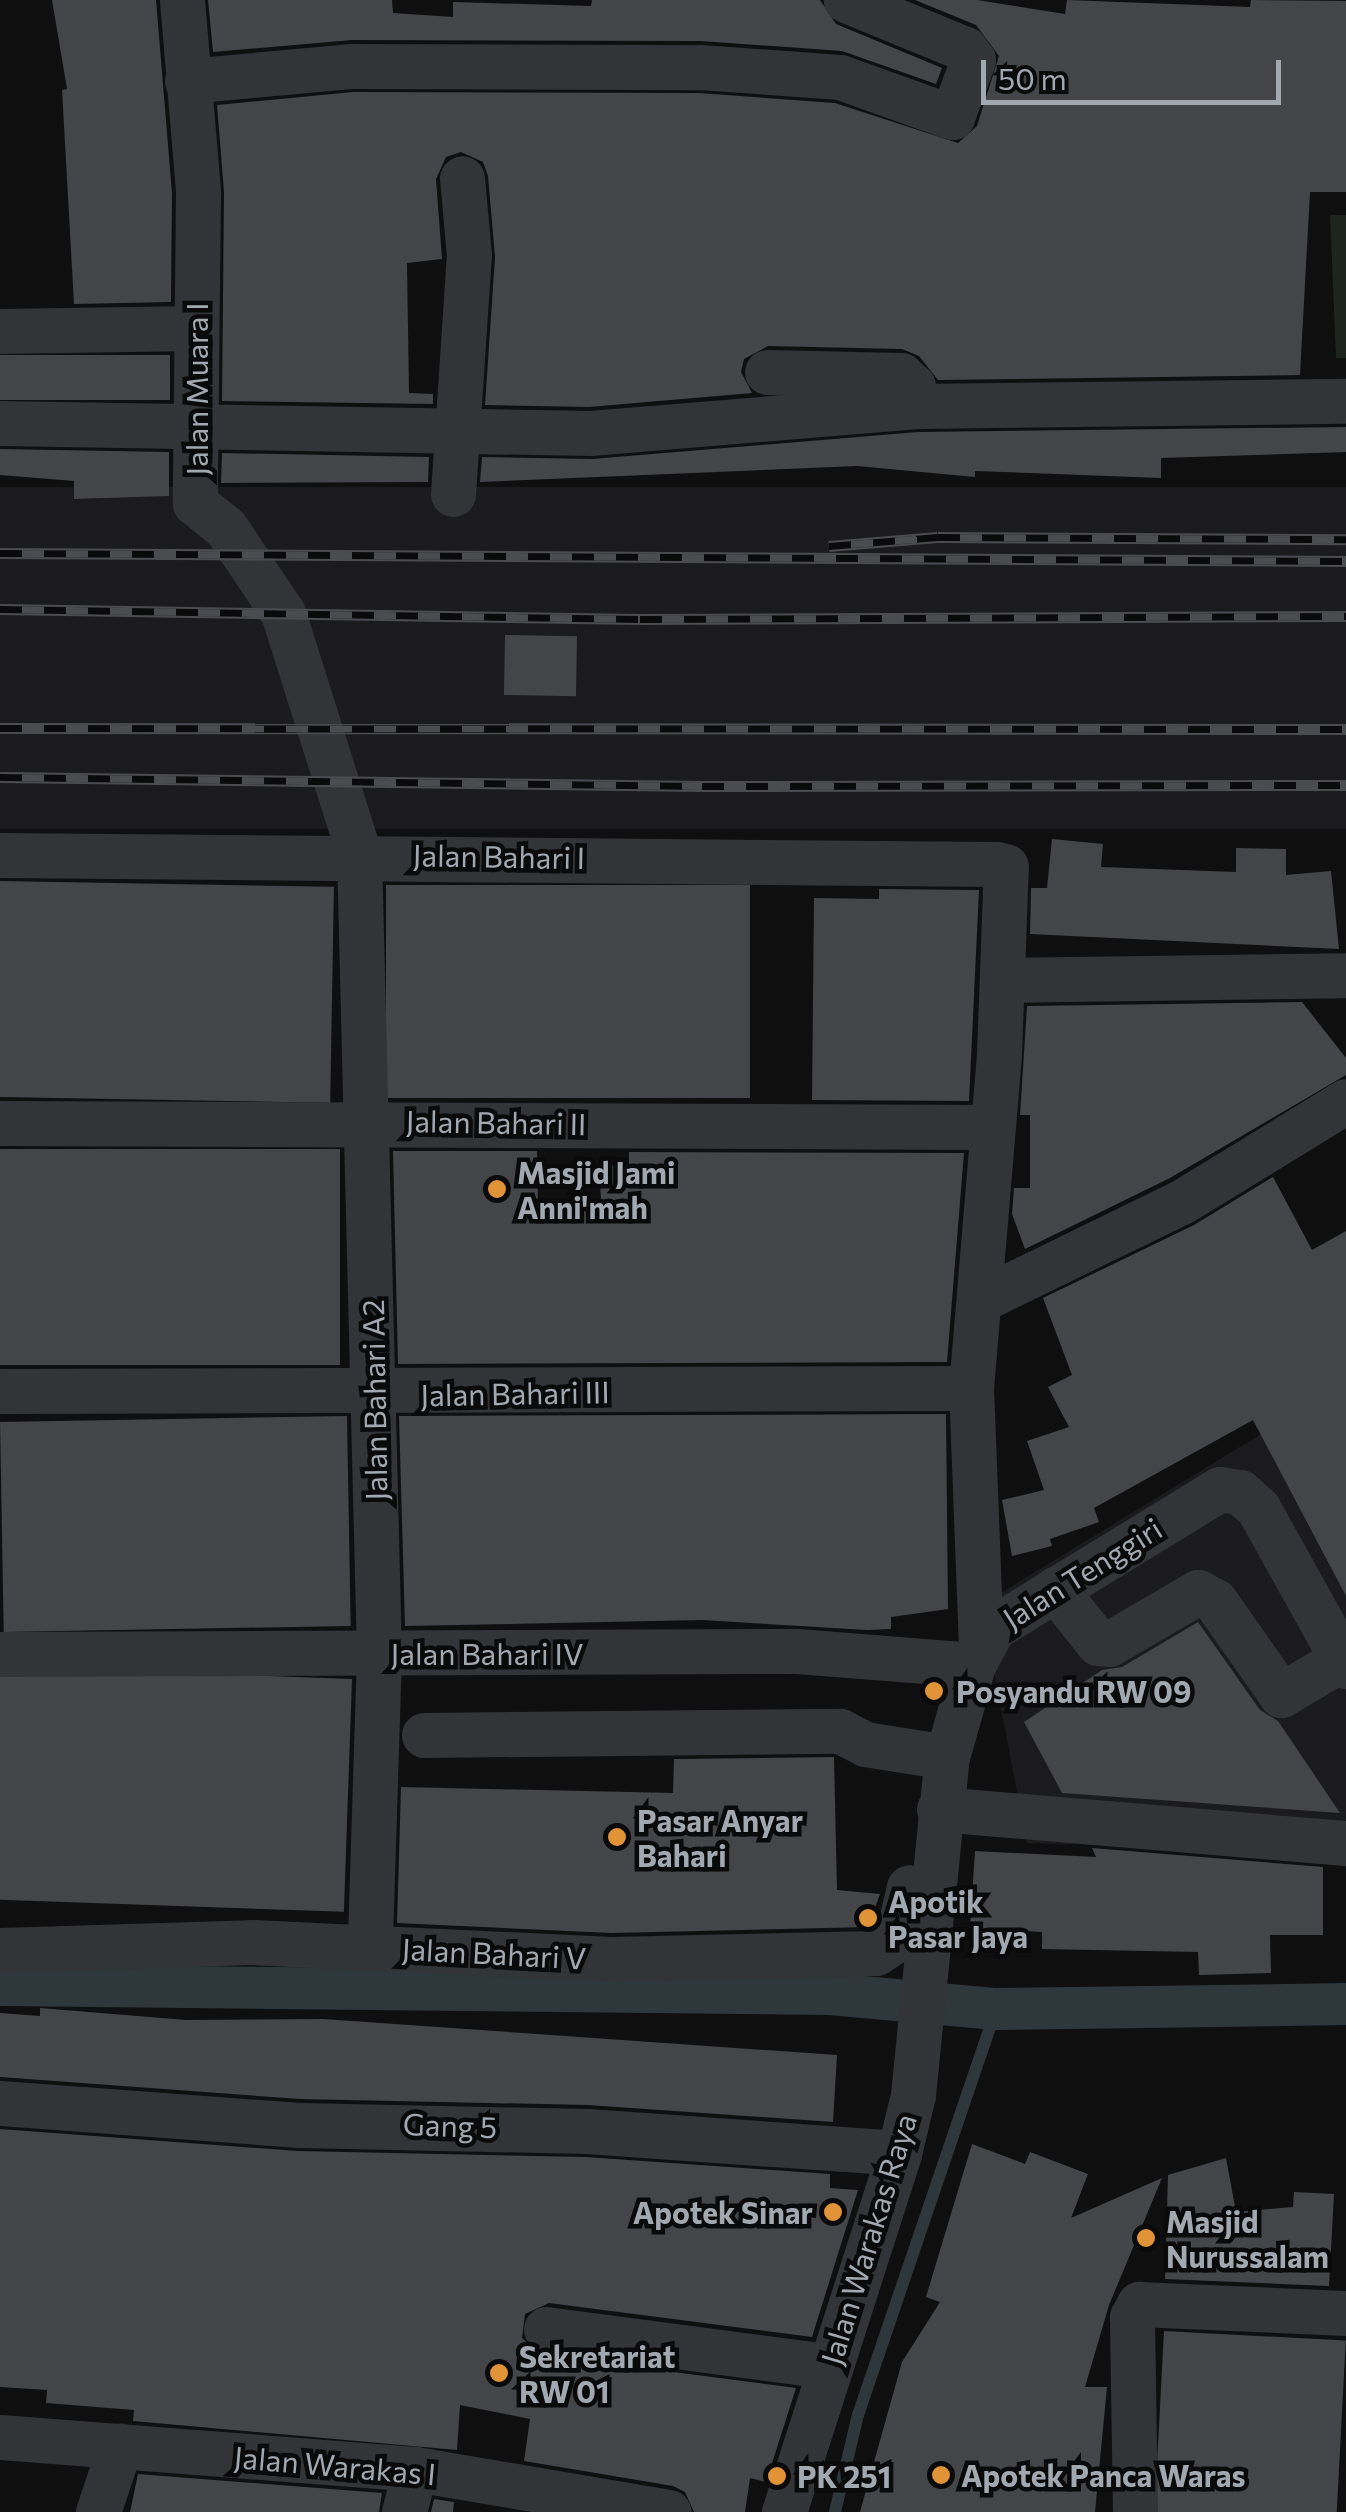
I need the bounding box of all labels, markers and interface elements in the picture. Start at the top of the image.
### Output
scale bar [986,40,1286,102]
text: 50 m [998,59,1067,96]
street label: Jalan Muara I [178,302,214,476]
street label: Jalan Bahari I [412,836,586,876]
street label: Jalan Bahari II [405,1102,587,1142]
place label: Masjid Jami Anni'mah [517,1154,675,1224]
marker: Masjid Jami Anni'mah [486,1178,508,1200]
street label: Jalan Bahari A2 [354,1299,394,1501]
street label: Jalan Bahari III [420,1373,610,1413]
street label: Jalan Tenggiri [996,1510,1168,1636]
street label: Jalan Bahari IV [390,1635,584,1671]
place label: Posyandu RW 09 [956,1673,1192,1709]
marker: Posyandu RW 09 [921,1678,947,1704]
place label: Pasar Anyar Bahari [637,1802,803,1872]
marker: Pasar Anyar Bahari [606,1826,628,1848]
place label: Apotik Pasar Jaya [888,1883,1028,1954]
marker: Apotik Pasar Jaya [857,1907,879,1929]
street label: Jalan Bahari V [401,1930,587,1976]
street label: Gang 5 [402,2105,498,2145]
street label: Jalan Warakas Raya [813,2109,923,2369]
place label: Apotek Sinar [633,2194,813,2230]
marker: Apotek Sinar [822,2201,844,2223]
place label: Masjid Nurussalam [1166,2203,1329,2274]
marker: Masjid Nurussalam [1135,2227,1157,2249]
place label: Sekretariat RW 01 [519,2338,675,2408]
marker: Sekretariat RW 01 [488,2362,510,2384]
street label: Jalan Warakas I [233,2438,437,2492]
place label: Apotek Panca Waras [961,2457,1246,2493]
place label: PK 251 [797,2458,891,2494]
marker: Apotek Panca Waras [930,2464,952,2486]
marker: PK 251 [766,2465,788,2487]

